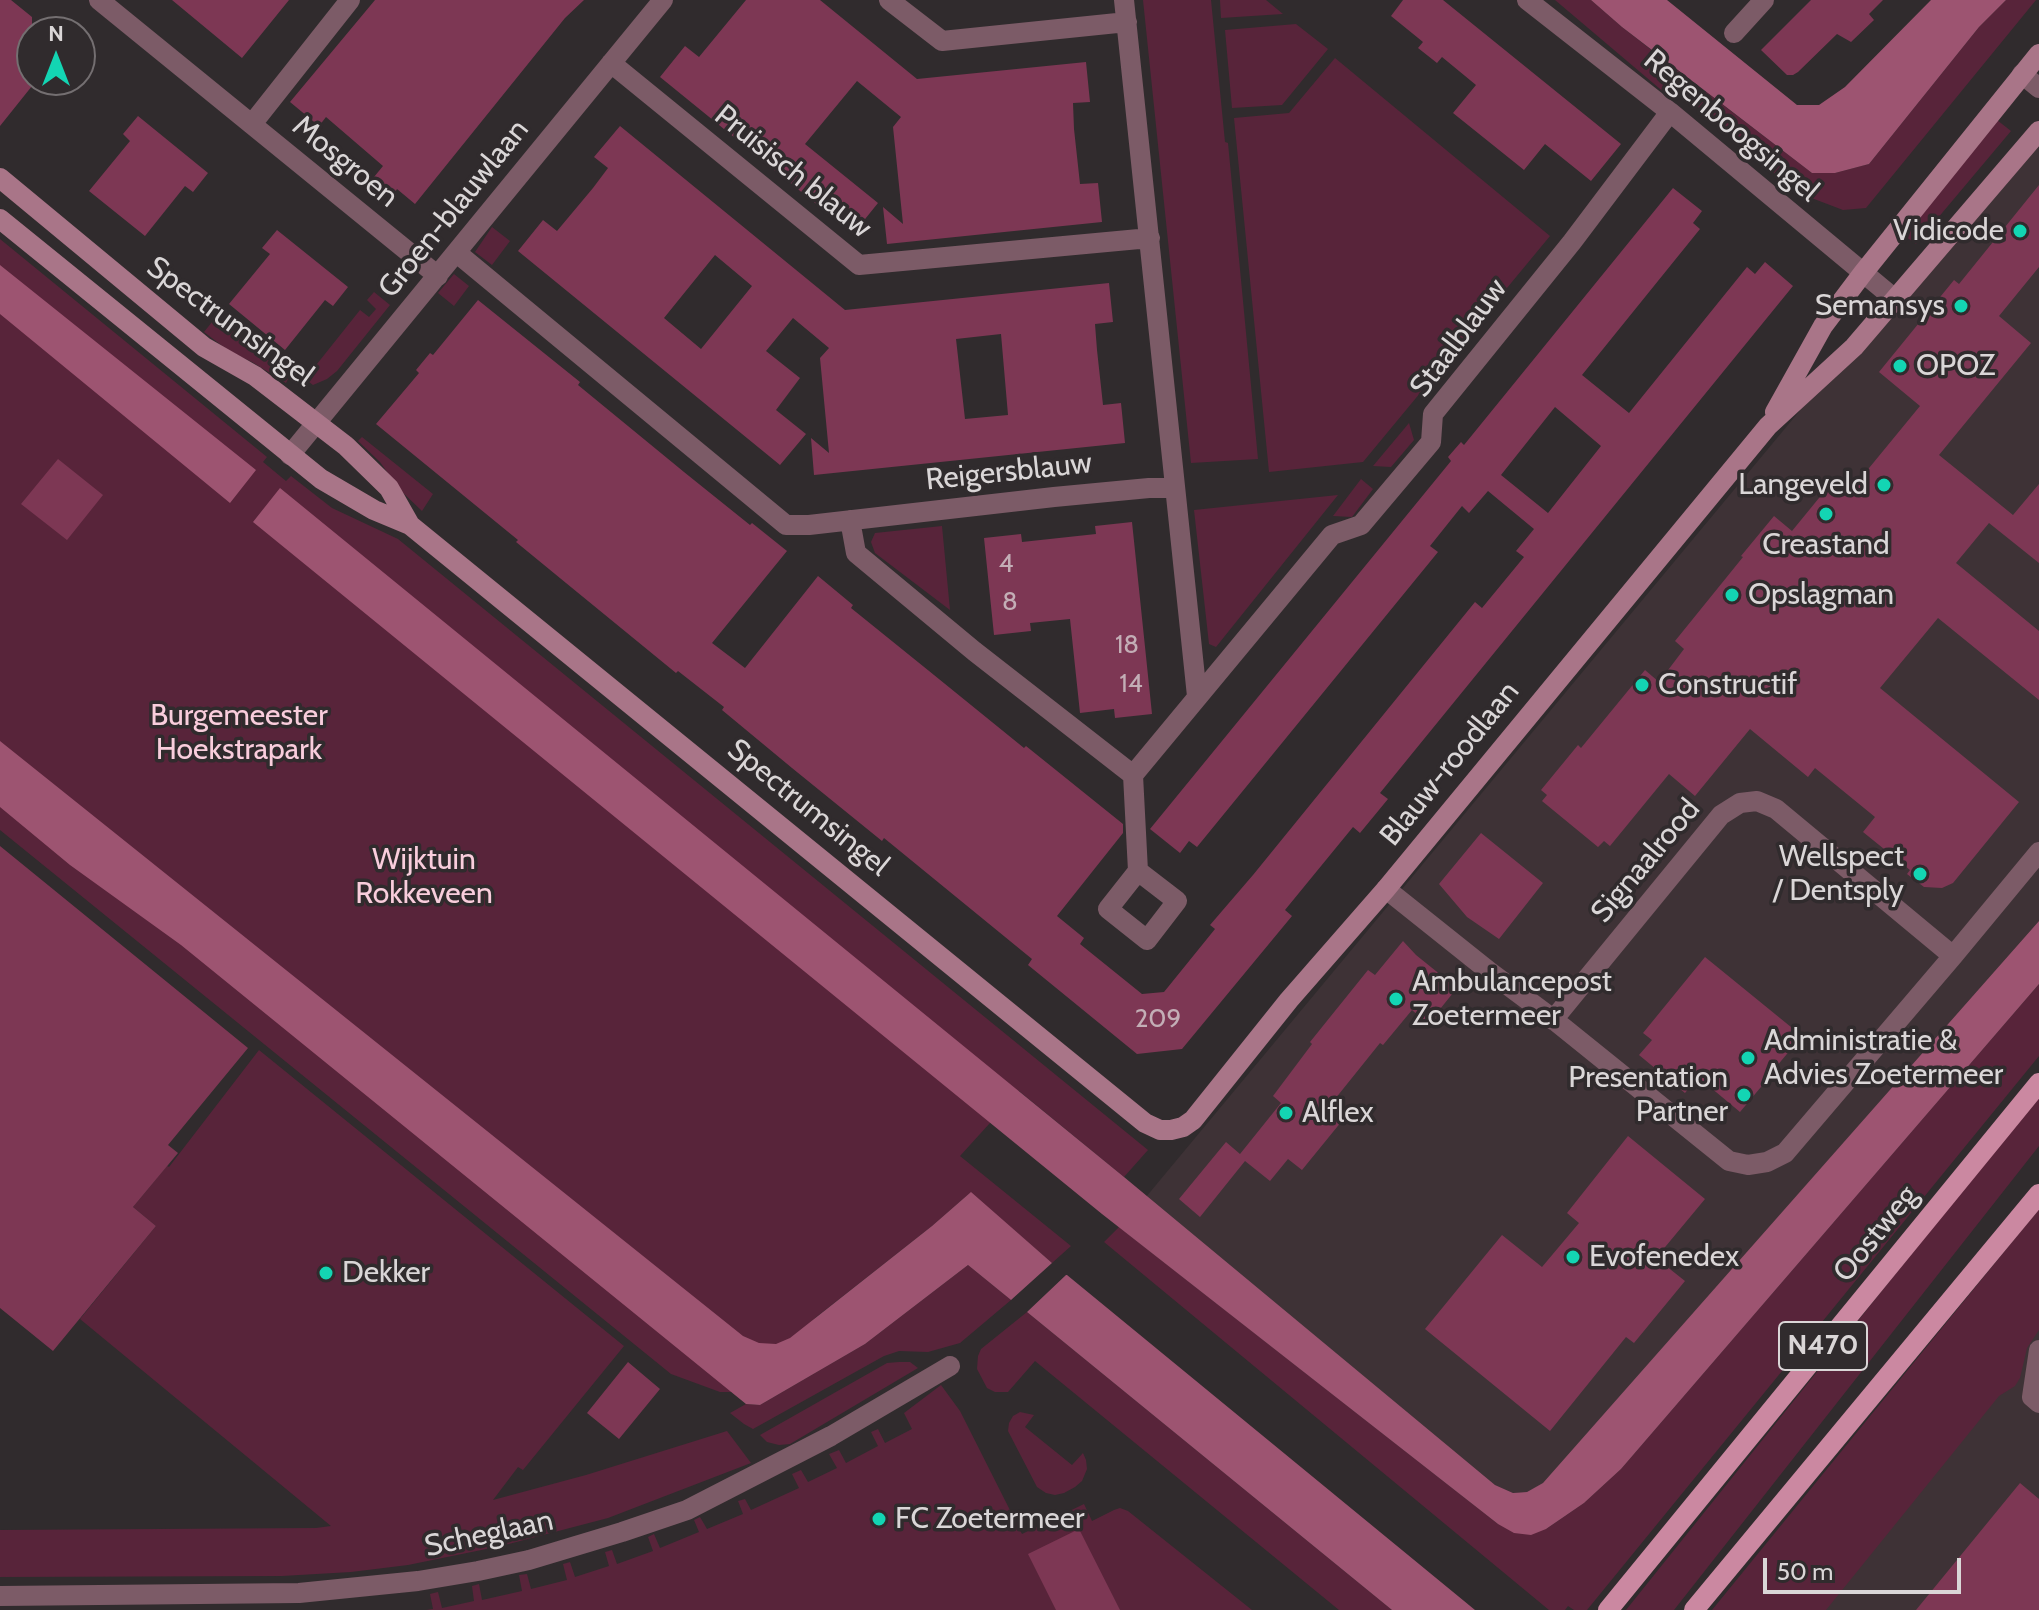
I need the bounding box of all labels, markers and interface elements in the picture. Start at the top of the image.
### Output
north arrow [16,16,96,96]
text: N [48,20,64,47]
street label: Regenboogsingel [1636,42,1826,210]
street label: Pruisisch blauw [707,98,879,246]
street label: Mosgroen [285,108,405,216]
street label: Groen-blauwlaan [371,113,537,305]
place label: Vidicode [1893,213,2004,249]
marker: Vidicode [2011,222,2029,240]
street label: Spectrumsingel [139,249,321,395]
street label: Staalblauw [1403,272,1515,404]
place label: Semansys [1815,288,1945,324]
marker: Semansys [1952,297,1970,315]
place label: OPOZ [1916,348,1995,384]
marker: OPOZ [1891,357,1909,375]
street label: Reigersblauw [924,445,1094,499]
place label: Langeveld [1738,467,1868,503]
marker: Langeveld [1875,476,1893,494]
marker: Creastand [1817,505,1835,523]
place label: Creastand [1762,527,1890,563]
house number: 4 [998,548,1014,580]
place label: Opslagman [1748,577,1894,613]
house number: 8 [1002,586,1018,618]
marker: Opslagman [1723,586,1741,604]
house number: 18 [1115,629,1139,661]
place label: Constructif [1658,667,1797,703]
house number: 14 [1119,668,1143,700]
street label: Blauw-roodlaan [1373,675,1527,853]
marker: Constructif [1633,676,1651,694]
park label: Burgemeester Hoekstrapark [150,698,328,768]
street label: Spectrumsingel [720,732,896,884]
street label: Signaalrood [1584,792,1708,930]
place label: Wellspect / Dentsply [1773,839,1904,910]
park label: Wijktuin Rokkeveen [355,842,493,912]
marker: Wellspect / Dentsply [1911,865,1929,883]
place label: Ambulancepost Zoetermeer [1412,964,1612,1034]
marker: Ambulancepost Zoetermeer [1387,990,1405,1008]
house number: 209 [1135,1003,1181,1035]
place label: Administratie & Advies Zoetermeer [1764,1023,2003,1094]
marker: Administratie & Advies Zoetermeer [1739,1049,1757,1067]
place label: Presentation Partner [1568,1060,1728,1130]
marker: Presentation Partner [1735,1086,1753,1104]
place label: Alflex [1302,1095,1374,1131]
marker: Alflex [1277,1104,1295,1122]
street label: Oostweg [1826,1178,1926,1290]
place label: Evofenedex [1589,1239,1739,1275]
marker: Evofenedex [1564,1248,1582,1266]
place label: Dekker [342,1255,430,1291]
marker: Dekker [317,1264,335,1282]
road number: N470 [1779,1322,1867,1370]
place label: FC Zoetermeer [895,1501,1084,1537]
street label: Scheglaan [422,1503,556,1565]
marker: FC Zoetermeer [870,1510,888,1528]
scale bar [1767,1542,1965,1592]
text: 50 m [1777,1557,1833,1586]

